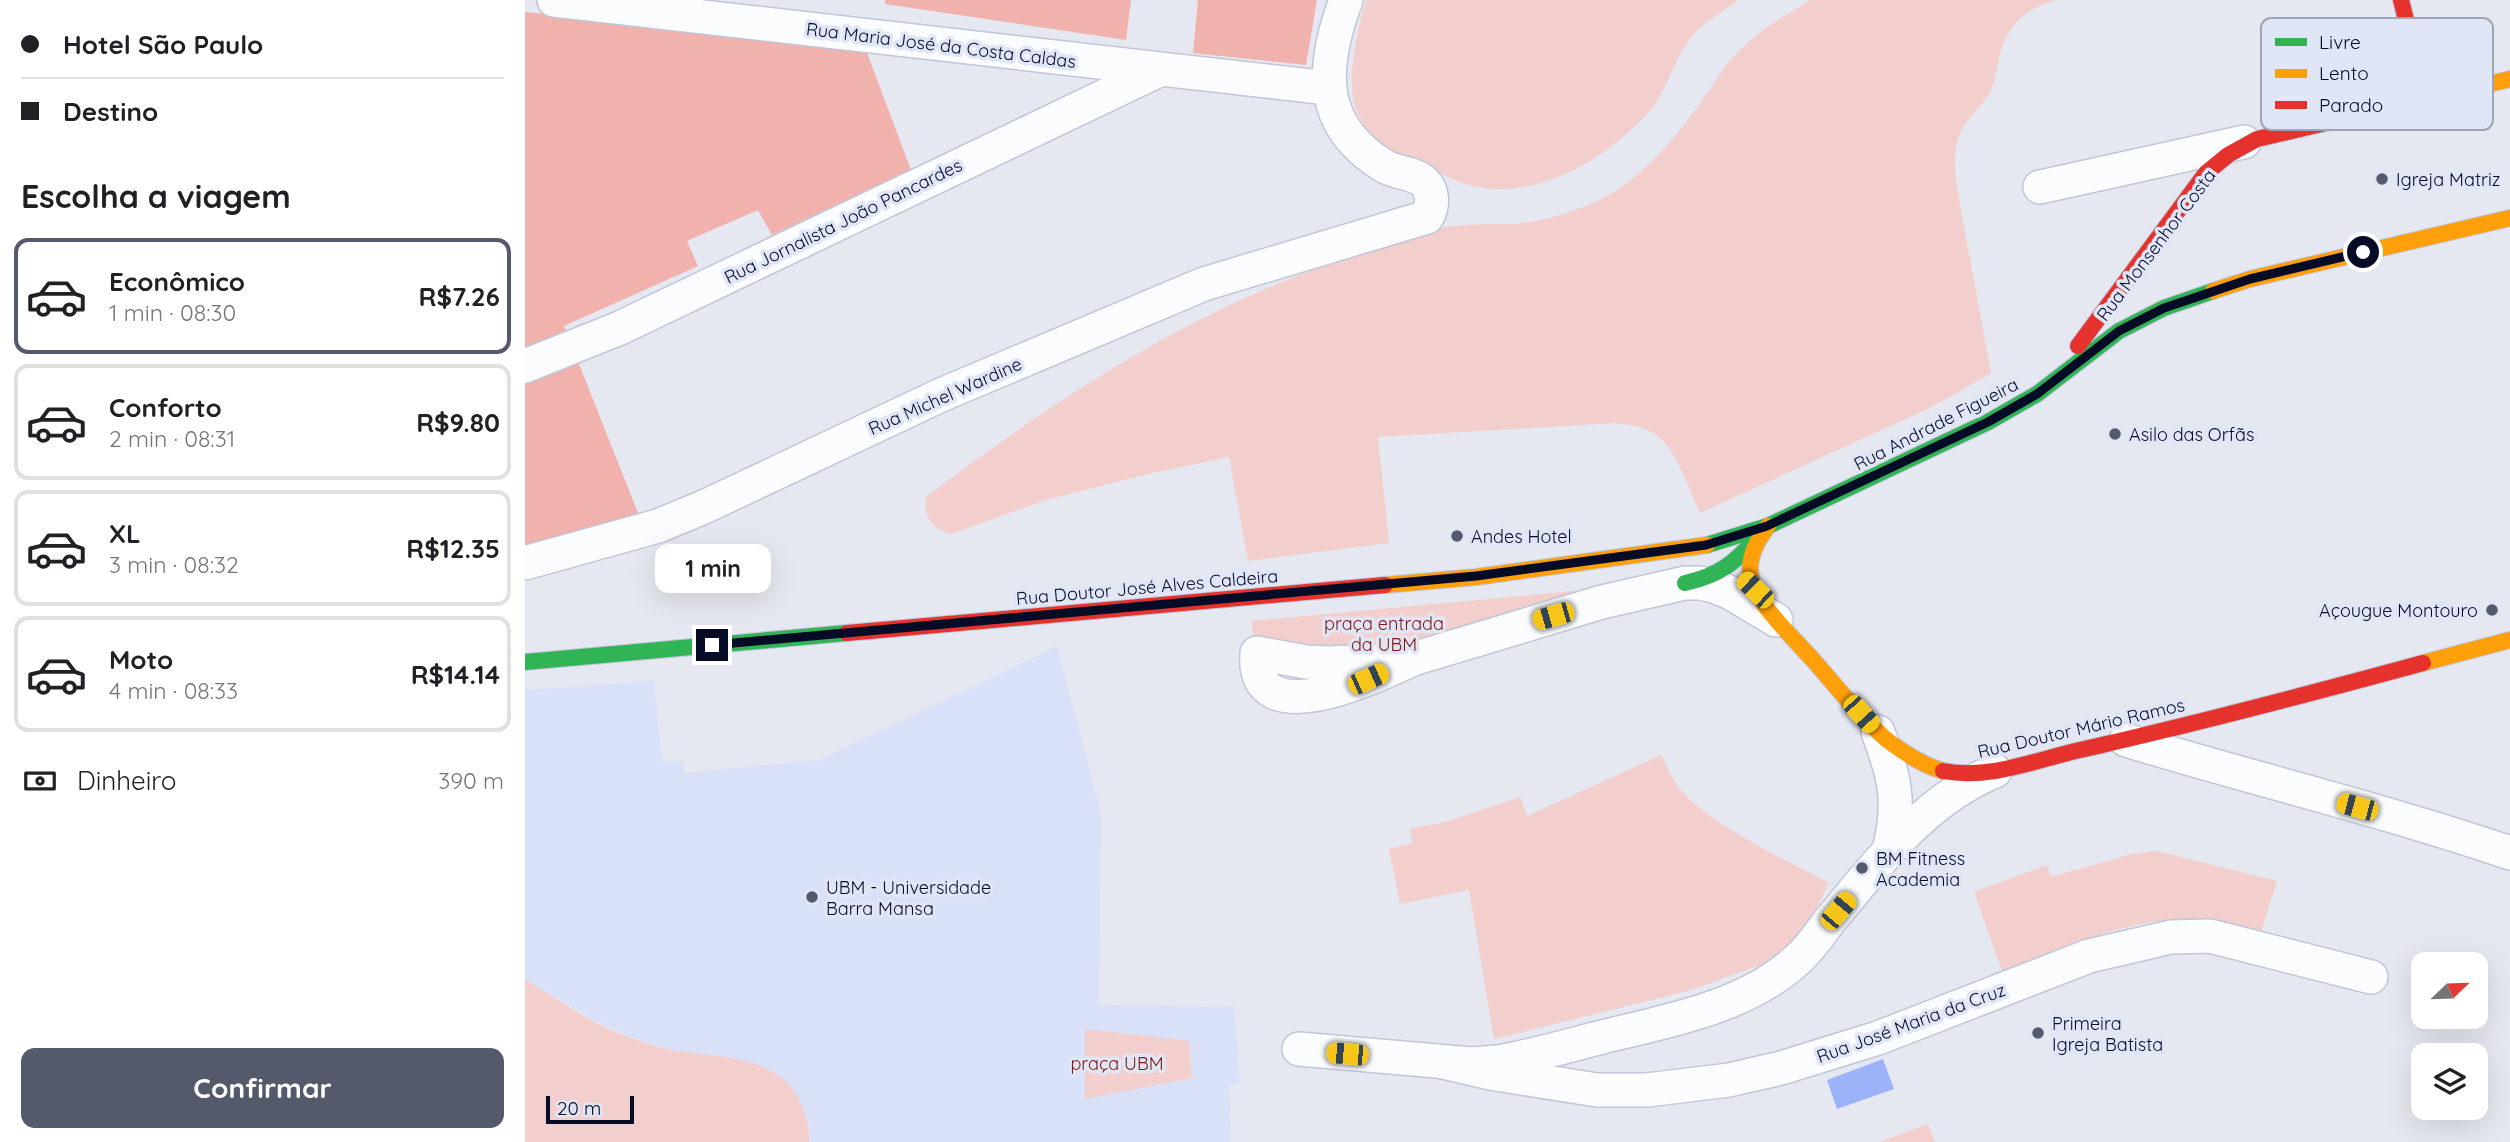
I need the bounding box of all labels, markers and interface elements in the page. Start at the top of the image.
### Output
street label: Rua Maria José da Costa Caldas [805,17,1077,73]
legend [2261,18,2493,130]
text: Hotel São Paulo [63,28,263,61]
text: Livre [2319,30,2361,54]
text: Lento [2319,61,2369,85]
text: Parado [2319,93,2383,117]
text: Destino [63,95,158,128]
street label: Rua Jornalista João Pancardes [720,153,966,289]
street label: Rua Monsenhor Costa [2091,165,2221,325]
place label: Igreja Matriz [2396,168,2500,191]
marker: Igreja Matriz [2374,171,2390,187]
text: Escolha a viagem [21,176,291,216]
route start [2347,236,2379,268]
icon: car [25,265,88,328]
text: Econômico [109,265,245,298]
text: R$7.26 [419,280,500,313]
text: 1 min · 08:30 [109,298,236,327]
street label: Rua Michel Wardine [865,352,1025,440]
street label: Rua Andrade Figueira [1850,373,2022,475]
icon: car [25,391,88,454]
text: Conforto [109,391,222,424]
text: R$9.80 [416,406,500,439]
place label: Asilo das Orfãs [2129,423,2254,446]
text: 2 min · 08:31 [109,424,235,453]
marker: Asilo das Orfãs [2107,426,2123,442]
icon: car [25,517,88,580]
text: XL [109,517,141,550]
place label: Andes Hotel [1471,525,1572,548]
marker: Andes Hotel [1449,528,1465,544]
text: R$12.35 [406,532,500,565]
callout: 1 min [654,544,770,592]
text: 3 min · 08:32 [109,550,239,579]
text: 1 min [685,554,741,583]
street label: Rua Doutor José Alves Caldeira [1015,564,1279,610]
car [1733,568,1778,612]
place label: Açougue Montouro [2319,599,2478,622]
car [1530,600,1577,632]
marker: Açougue Montouro [2484,602,2500,618]
park label: praça entrada da UBM [1324,612,1444,656]
route end [696,629,728,661]
icon: car [25,643,88,706]
text: Moto [109,643,173,676]
text: R$14.14 [411,658,500,691]
car [1345,661,1392,697]
text: 4 min · 08:33 [109,676,238,705]
car [1840,691,1883,737]
street label: Rua Doutor Mário Ramos [1975,693,2187,763]
icon: cash [21,762,59,800]
text: Dinheiro [77,764,176,797]
text: 390 m [438,766,504,795]
car [2334,791,2381,823]
place label: BM Fitness Academia [1876,847,1965,891]
marker: BM Fitness Academia [1854,860,1870,876]
place label: UBM - Universidade Barra Mansa [826,876,991,920]
car [1817,888,1860,934]
marker: UBM - Universidade Barra Mansa [804,889,820,905]
north arrow [2411,952,2489,1029]
map controls [2411,952,2488,1120]
street label: Rua José Maria da Cruz [1813,978,2009,1068]
place label: Primeira Igreja Batista [2052,1012,2163,1056]
marker: Primeira Igreja Batista [2030,1025,2046,1041]
car [1326,1042,1369,1066]
button: layers [2411,1043,2488,1120]
button: Confirmar [21,1048,504,1128]
park label: praça UBM [1070,1052,1164,1075]
scale bar [546,1093,633,1125]
text: 20 m [557,1096,601,1120]

